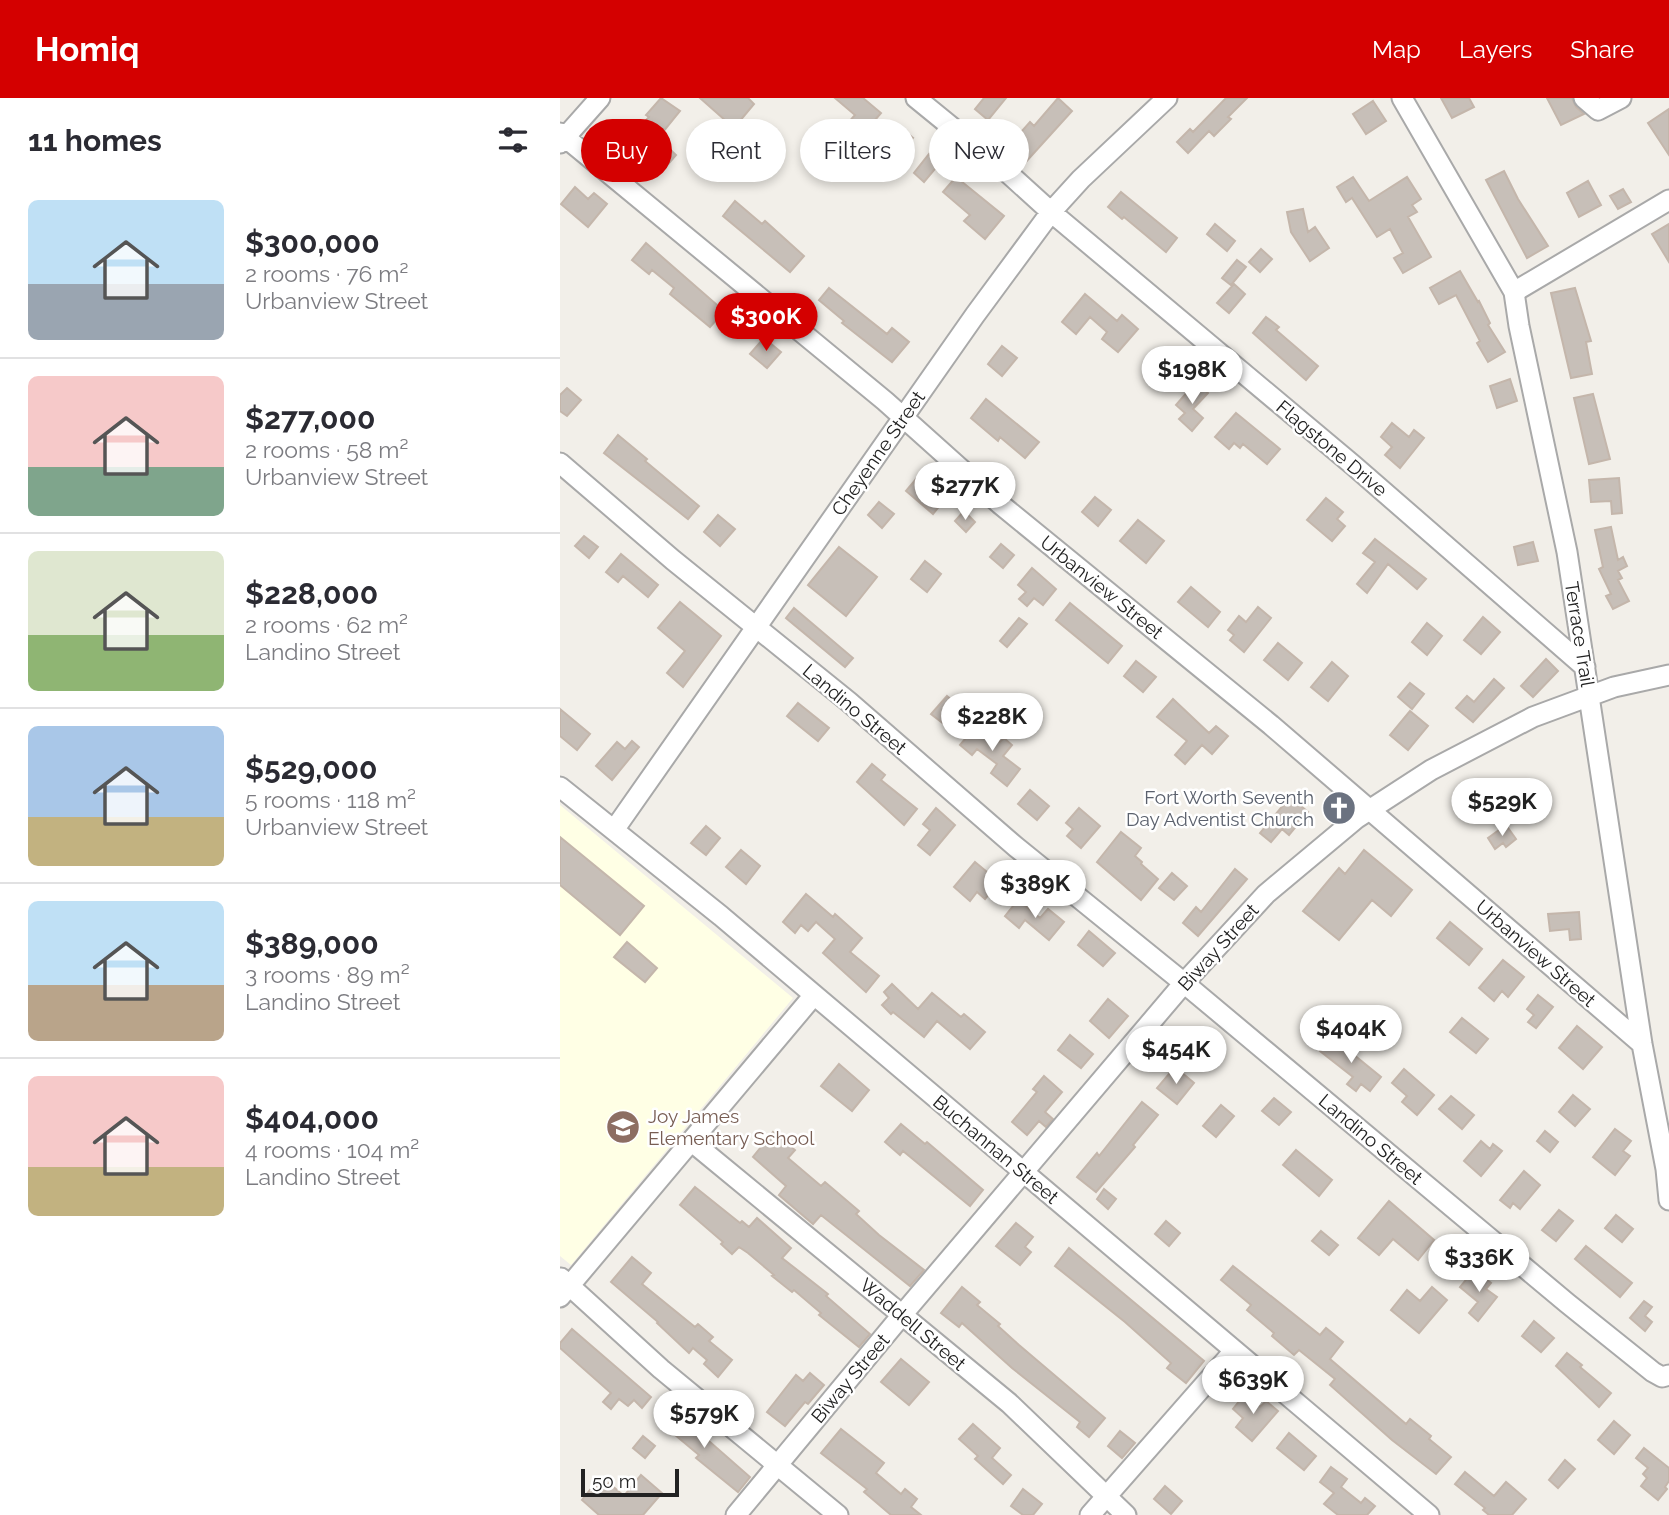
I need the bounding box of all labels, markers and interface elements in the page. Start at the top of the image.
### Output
text: Homiq [35,30,139,69]
text: Map [1372,35,1421,64]
text: Layers [1459,35,1532,64]
text: Share [1570,35,1634,64]
chip: Buy [581,119,672,182]
chip: Rent [686,119,786,182]
chip: Filters [800,119,915,182]
chip: New [929,119,1029,182]
icon: filters [494,121,532,159]
text: 11 homes [28,123,162,158]
text: $300,000 [245,225,380,260]
icon: home [84,228,168,312]
text: 2 rooms · 76 m² [245,260,408,287]
text: Urbanview Street [245,287,428,314]
pin: $300K [717,294,815,353]
text: $300K [731,302,801,329]
pin: $198K [1143,346,1241,406]
text: $198K [1158,355,1226,382]
street label: Cheyenne Street [827,386,930,519]
street label: Flagstone Drive [1272,395,1392,501]
text: $277,000 [245,401,375,436]
icon: home [84,404,168,488]
text: 2 rooms · 58 m² [245,436,408,463]
pin: $277K [916,462,1014,522]
text: Urbanview Street [245,463,428,490]
text: $277K [931,471,999,498]
street label: Urbanview Street [1036,531,1168,644]
text: $228,000 [245,576,378,611]
icon: home [84,579,168,663]
street label: Terrace Trail [1561,580,1599,689]
text: 2 rooms · 62 m² [245,611,408,638]
text: Landino Street [245,638,400,665]
street label: Landino Street [799,659,912,759]
pin: $228K [943,694,1041,753]
text: $228K [957,702,1027,729]
text: $529,000 [245,751,377,786]
icon: home [84,754,168,838]
pin: $529K [1453,778,1551,838]
text: 5 rooms · 118 m² [245,786,416,813]
place label: Fort Worth Seventh Day Adventist Church [1126,786,1314,830]
text: $529K [1467,787,1537,814]
church icon: Fort Worth Seventh Day Adventist Church [1320,789,1358,827]
text: Urbanview Street [245,813,428,840]
pin: $389K [986,860,1084,920]
text: $389K [1000,869,1070,896]
street label: Urbanview Street [1472,895,1601,1011]
street label: Biway Street [1173,899,1263,995]
text: $389,000 [245,926,379,961]
icon: home [84,929,168,1013]
text: 3 rooms · 89 m² [245,961,410,988]
text: Landino Street [245,988,400,1015]
pin: $404K [1302,1006,1400,1065]
text: $404K [1316,1014,1386,1041]
pin: $454K [1127,1026,1225,1086]
text: $454K [1142,1035,1210,1062]
street label: Landino Street [1315,1089,1428,1189]
street label: Buchannan Street [929,1090,1064,1208]
text: $404,000 [245,1101,379,1136]
icon: home [84,1104,168,1188]
place label: Joy James Elementary School [648,1105,815,1149]
school or university icon: Joy James Elementary School [604,1108,642,1146]
text: 4 rooms · 104 m² [245,1136,419,1163]
text: Landino Street [245,1163,400,1190]
pin: $336K [1430,1234,1528,1294]
text: $336K [1444,1243,1514,1270]
street label: Waddell Street [856,1273,971,1375]
street label: Biway Street [806,1329,894,1427]
pin: $639K [1204,1356,1302,1416]
text: $639K [1218,1365,1288,1392]
pin: $579K [655,1390,753,1450]
text: $579K [669,1399,739,1426]
scale bar [581,1466,679,1498]
text: 50 m [592,1470,636,1492]

